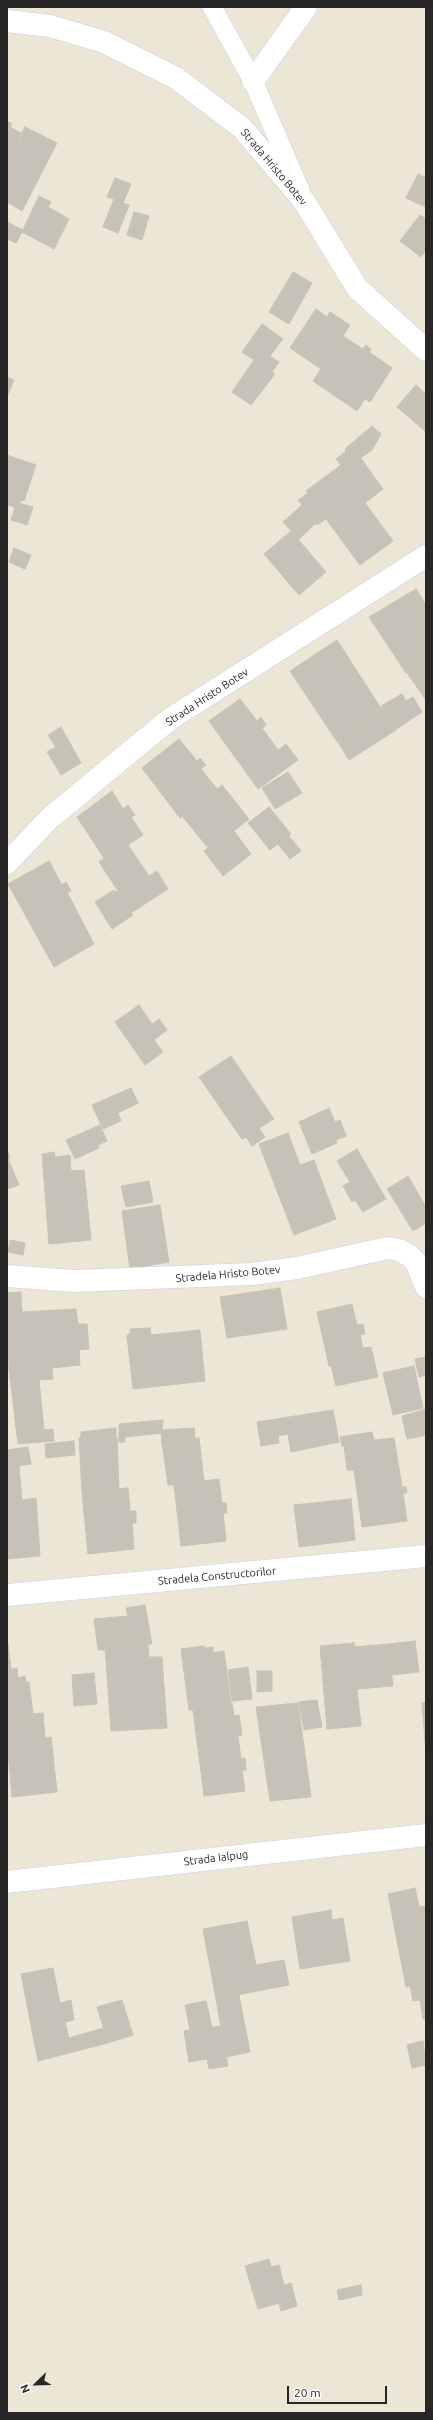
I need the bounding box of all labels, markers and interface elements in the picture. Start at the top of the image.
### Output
street label: Strada Hristo Botev [238,126,310,208]
street label: Strada Hristo Botev [163,665,251,729]
street label: Stradela Hristo Botev [175,1263,281,1285]
street label: Stradela Constructorilor [157,1564,277,1588]
street label: Strada Ialpug [183,1847,249,1869]
north arrow [16,2364,56,2404]
scale bar [289,2378,389,2404]
text: N [18,2383,32,2395]
text: 20 m [294,2386,321,2399]

